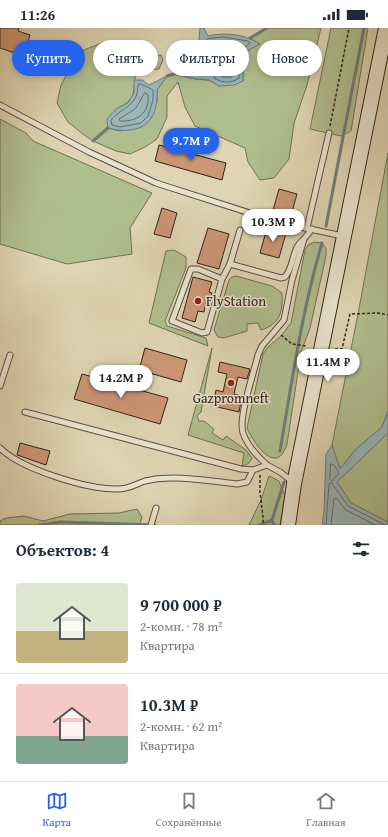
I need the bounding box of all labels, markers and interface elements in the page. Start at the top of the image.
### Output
text: 11:26 [20,4,55,25]
chip: Купить [12,40,85,76]
chip: Снять [93,40,158,76]
chip: Фильтры [166,40,249,76]
chip: Новое [257,40,322,76]
pin: 9.7M ₽ [158,128,224,162]
text: 9.7M ₽ [172,131,210,150]
pin: 10.3M ₽ [236,209,310,243]
text: 10.3M ₽ [251,212,295,231]
place label: FlyStation [206,291,266,311]
marker: FlyStation [193,296,203,306]
pin: 11.4M ₽ [291,349,365,383]
text: 11.4M ₽ [306,352,350,371]
pin: 14.2M ₽ [84,365,158,399]
text: 14.2M ₽ [99,368,143,387]
marker: Gazpromneft [226,378,236,388]
place label: Gazpromneft [193,388,269,408]
text: Объектов: 4 [16,537,109,562]
icon: filters [350,538,372,560]
text: 9 700 000 ₽ [140,592,222,617]
icon: home [48,599,96,647]
text: 2-комн. · 78 m² [140,617,222,636]
text: Квартира [140,636,195,655]
text: 10.3M ₽ [140,692,198,717]
icon: home [48,700,96,748]
text: 2-комн. · 62 m² [140,717,222,736]
text: Квартира [140,736,195,755]
tab: Карта [42,790,71,830]
tab: Сохранённые [156,790,221,830]
tab: Главная [306,790,346,830]

